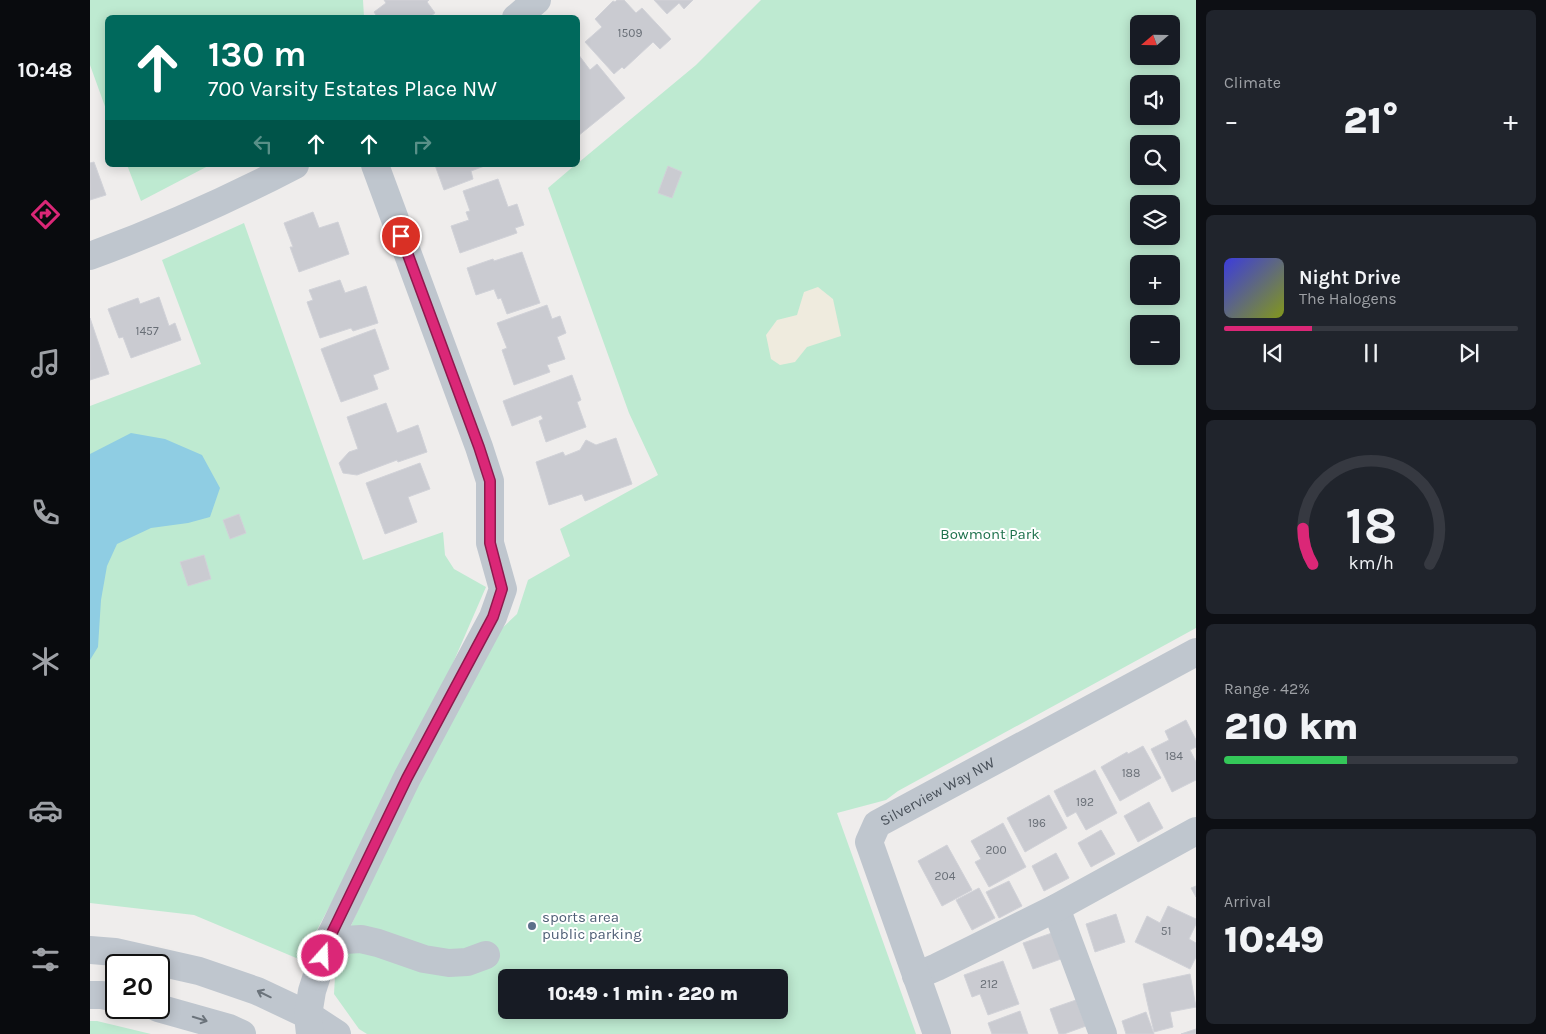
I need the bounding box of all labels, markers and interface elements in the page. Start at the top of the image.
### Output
north arrow [1130,15,1180,65]
map controls [1130,15,1180,365]
house number: 1509 [618,26,642,40]
text: 130 m [208,34,306,75]
icon: ahead [125,35,190,100]
text: 10:48 [18,57,73,83]
text: Climate [1224,73,1281,92]
button: sound [1130,75,1180,125]
text: 700 Varsity Estates Place NW [208,76,497,102]
text: 21° [1343,98,1399,143]
text: − [1224,104,1239,137]
text: + [1503,104,1518,137]
icon: left [249,130,277,158]
icon: ahead [302,130,330,158]
icon: ahead [355,130,383,158]
icon: right [408,130,436,158]
button: search [1130,135,1180,185]
button: layers [1130,195,1180,245]
icon: directions [28,197,63,232]
pin [380,215,422,257]
icon: arrive [387,222,415,250]
button: + [1130,255,1180,305]
text: Night Drive [1299,267,1401,289]
text: The Halogens [1299,289,1397,308]
button: − [1130,315,1180,365]
house number: 1457 [135,324,159,338]
icon: previous [1259,339,1287,367]
icon: pause [1357,339,1385,367]
icon: next [1455,339,1483,367]
icon: music [28,346,63,381]
icon: phone [28,495,63,530]
text: 18 [1345,495,1397,556]
park label: Bowmont Park [940,525,1040,543]
text: km/h [1348,553,1394,574]
icon: climate [28,644,63,679]
text: Range · 42% [1224,679,1310,698]
text: 210 km [1224,704,1359,749]
house number: 184 [1165,749,1183,763]
street label: Silverview Way NW [877,753,999,830]
house number: 188 [1122,766,1140,780]
icon: car [28,793,63,828]
house number: 192 [1076,795,1094,809]
house number: 196 [1028,816,1046,830]
house number: 200 [985,843,1007,857]
house number: 204 [935,869,956,883]
text: Arrival [1224,892,1271,911]
place label: sports area public parking [542,908,642,943]
text: 10:49 [1224,917,1324,962]
marker: sports area public parking [526,920,538,932]
house number: 51 [1161,924,1171,938]
position arrow [296,929,348,981]
icon: filters [28,942,63,977]
speed limit sign: 20 [105,954,170,1019]
house number: 212 [980,977,998,991]
text: 10:49 · 1 min · 220 m [548,983,738,1005]
one-way arrow [257,989,272,998]
one-way arrow [192,1015,208,1025]

